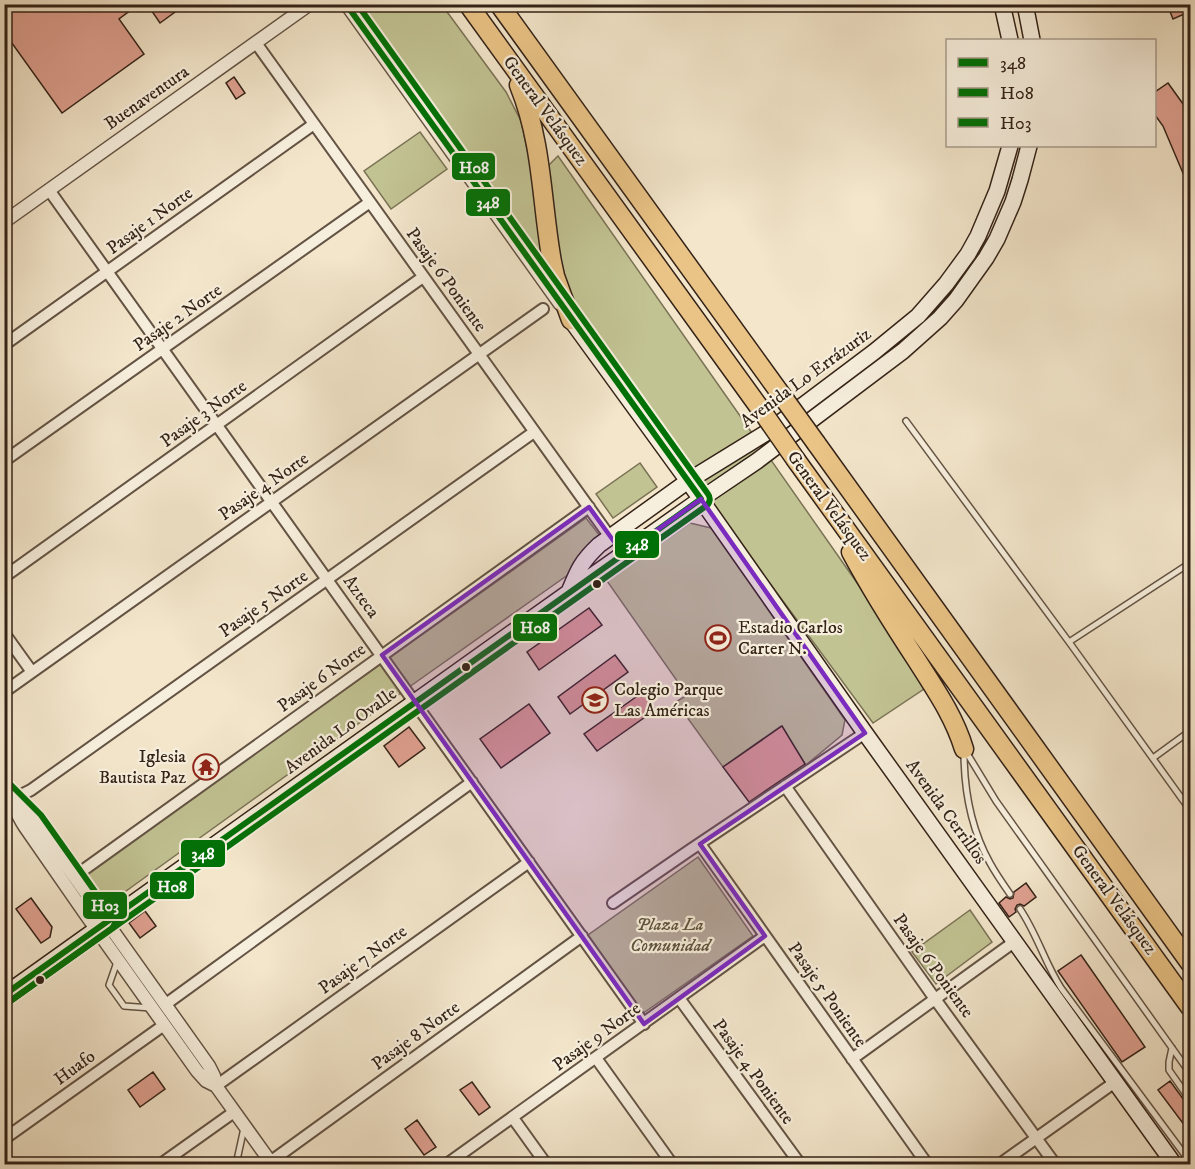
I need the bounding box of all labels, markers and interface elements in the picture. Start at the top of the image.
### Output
legend [946,39,1156,147]
street label: General Velásquez [498,52,592,170]
text: 348 [1000,53,1026,75]
street label: Buenaventura [101,61,194,135]
text: H08 [1000,83,1034,105]
text: H03 [1000,113,1032,135]
line badge: H08 [451,152,496,181]
text: H08 [459,158,489,178]
street label: Pasaje 1 Norte [103,182,197,260]
line badge: 348 [465,188,511,217]
text: 348 [476,193,500,213]
street label: Pasaje 6 Poniente [401,224,491,336]
street label: Pasaje 2 Norte [129,279,227,357]
street label: Avenida Lo Errázuriz [736,323,876,433]
street label: Pasaje 3 Norte [157,375,251,453]
street label: General Velásquez [782,447,876,565]
street label: Pasaje 4 Norte [215,448,313,526]
line badge: 348 [614,530,660,559]
text: 348 [625,535,649,555]
street label: Pasaje 5 Norte [215,565,313,643]
street label: Azteca [338,571,384,623]
unlabelled marker [591,578,603,590]
line badge: H08 [512,613,558,642]
place label: Estadio Carlos Carter N. [738,617,843,660]
text: H08 [520,618,550,638]
sports icon: Estadio Carlos Carter N. [703,623,733,653]
street label: Pasaje 6 Norte [274,639,370,717]
unlabelled marker [460,661,472,673]
place label: Colegio Parque Las Américas [614,679,723,722]
street label: Avenida Lo Ovalle [281,683,401,779]
school or university icon: Colegio Parque Las Américas [580,685,610,715]
place label: Iglesia Bautista Paz [99,746,186,789]
temple icon: Iglesia Bautista Paz [191,752,221,782]
street label: Avenida Cerrillos [901,755,991,869]
line badge: 348 [180,839,226,868]
street label: General Velásquez [1067,841,1161,959]
text: 348 [191,844,215,864]
line badge: H08 [149,871,195,900]
text: H08 [157,877,187,897]
line badge: H03 [82,891,128,920]
text: H03 [91,896,119,916]
street label: Pasaje 6 Poniente [888,910,978,1022]
park label: Plaza La Comunidad [630,914,713,957]
street label: Pasaje 7 Norte [315,921,411,999]
street label: Pasaje 5 Poniente [783,938,871,1052]
unlabelled marker [34,974,46,986]
street label: Pasaje 8 Norte [368,997,464,1075]
street label: Pasaje 9 Norte [549,998,645,1076]
street label: Pasaje 4 Poniente [708,1015,798,1129]
street label: Huafo [50,1046,100,1090]

